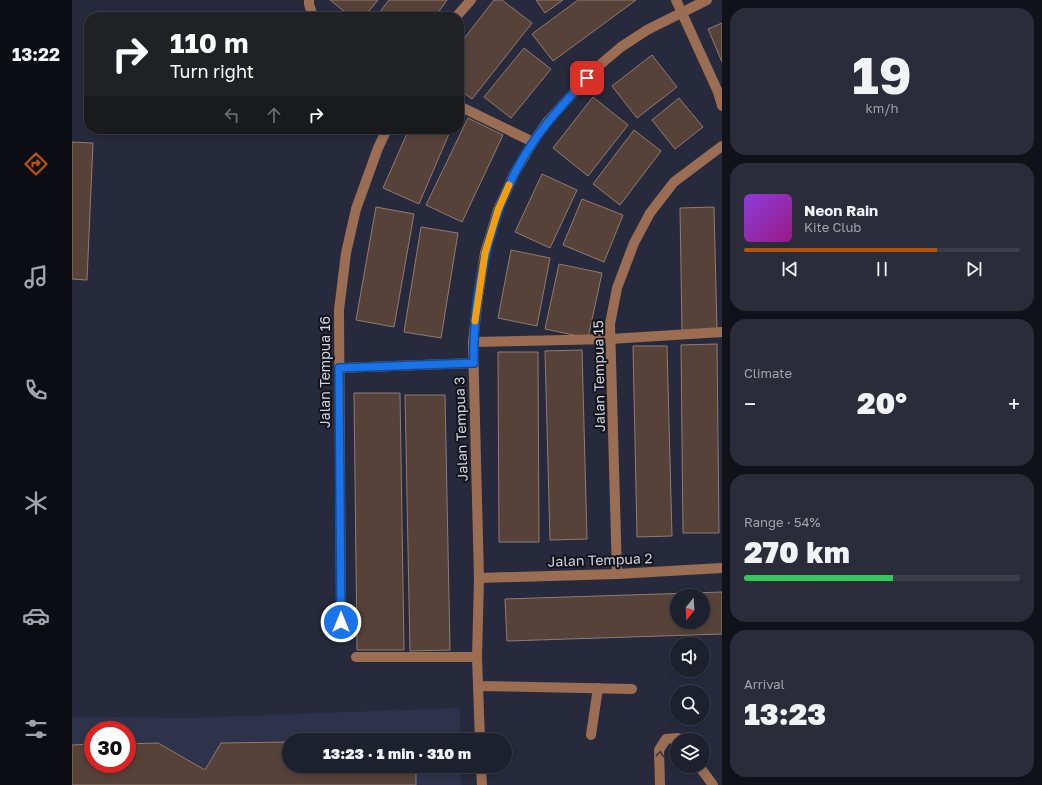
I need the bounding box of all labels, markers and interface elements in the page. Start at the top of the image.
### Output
text: 110 m [170,26,249,59]
icon: right [104,28,156,80]
text: 13:22 [12,43,60,65]
text: 19 [852,43,912,105]
text: Turn right [170,60,254,82]
pin [570,61,604,95]
icon: arrive [576,67,598,89]
text: km/h [865,100,899,116]
icon: left [221,104,243,126]
icon: ahead [263,104,285,126]
icon: right [305,104,327,126]
icon: directions [22,150,50,178]
text: Neon Rain [804,201,878,219]
text: Kite Club [804,219,861,235]
icon: previous [779,258,801,280]
icon: pause [871,258,893,280]
icon: next [963,258,985,280]
icon: music [22,263,50,291]
street label: Jalan Tempua 16 [316,316,333,428]
street label: Jalan Tempua 15 [589,320,608,432]
text: Climate [744,365,792,381]
icon: phone [22,376,50,404]
street label: Jalan Tempua 3 [450,376,471,482]
text: 20° [857,385,907,421]
text: − [744,390,756,417]
text: + [1008,390,1020,417]
icon: climate [22,489,50,517]
text: Range · 54% [744,514,820,530]
text: 270 km [744,534,850,570]
street label: Jalan Tempua 2 [547,549,653,570]
north arrow [670,589,710,629]
map controls [670,589,710,773]
position arrow [320,601,362,643]
icon: car [22,602,50,630]
button: sound [670,637,710,677]
text: Arrival [744,676,785,692]
button: search [670,685,710,725]
text: 13:23 [744,696,826,732]
icon: filters [22,715,50,743]
speed limit sign: 30 [84,721,136,773]
button: layers [670,733,710,773]
text: 13:23 · 1 min · 310 m [323,744,471,762]
one-way arrow [655,751,664,757]

